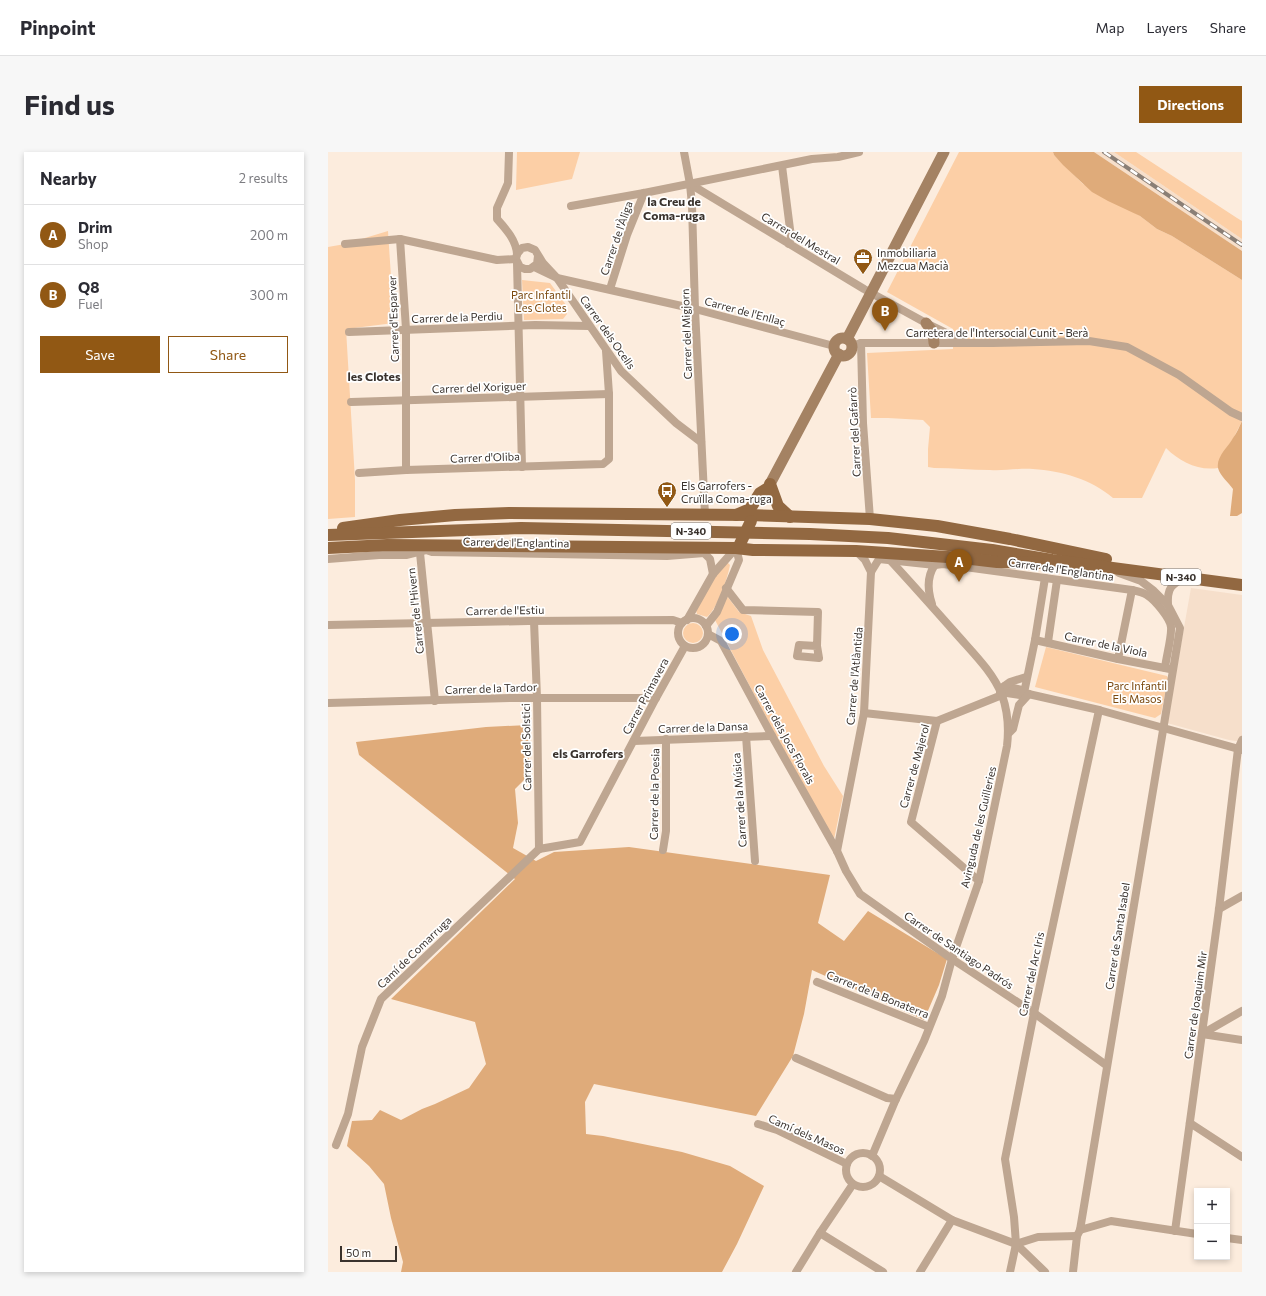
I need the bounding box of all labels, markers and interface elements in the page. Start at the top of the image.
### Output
text: Pinpoint [20,16,96,39]
text: Map [1096,19,1124,36]
text: Layers [1146,19,1188,36]
text: Share [1210,19,1246,36]
button: Directions [1139,86,1242,123]
text: Find us [24,87,115,121]
text: Nearby [40,168,97,189]
text: 2 results [239,170,288,186]
district label: la Creu de Coma-ruga [643,194,705,222]
street label: Carrer de l'Àliga [596,199,635,277]
street label: Carrer del Mestral [759,209,843,267]
text: Drim [78,218,112,236]
text: A [48,227,58,243]
text: 200 m [250,227,288,243]
text: Shop [78,236,109,252]
place label: Inmobiliaria Mezcua Macià [877,246,948,272]
office icon: Inmobiliaria Mezcua Macià [852,247,874,275]
street label: Carrer d'Esparver [385,275,401,362]
text: Q8 [78,278,100,296]
text: B [49,287,57,303]
text: 300 m [250,287,288,303]
park label: Parc Infantil Les Clotes [511,288,571,314]
street label: Carrer del Migjorn [678,288,694,380]
street label: Carrer dels Ocells [578,293,638,371]
street label: Carrer de l'Enllaç [703,294,787,328]
text: Fuel [78,296,103,312]
pin: B [872,298,898,331]
street label: Carrer de la Perdiu [411,309,503,325]
street label: Carretera de l'Intersocial Cunit - Berà [906,326,1088,339]
button: Save [40,336,160,373]
button: Share [168,336,288,373]
district label: les Clotes [347,369,401,383]
street label: Carrer del Xoriguer [432,379,527,395]
street label: Carrer del Gafarrò [845,386,863,477]
street label: Carrer d'Oliba [450,449,520,465]
place label: Els Garrofers - Cruïlla Coma-ruga [681,479,772,505]
bus stop icon: Els Garrofers - Cruïlla Coma-ruga [656,480,678,508]
road number: N-340 [671,523,711,539]
street label: Carrer de l'Englantina [463,535,569,549]
pin: A [946,549,972,582]
street label: Carrer de l'Englantina [1007,555,1115,583]
street label: Carrer de l'Hivern [404,567,426,655]
road number: N-340 [1161,569,1201,585]
street label: Carrer de l'Estiu [466,603,544,617]
your location [722,624,742,644]
street label: Carrer de l'Atlàntida [843,626,865,726]
street label: Carrer de la Viola [1063,629,1149,659]
street label: Carrer Primavera [619,655,671,737]
park label: Parc Infantil Els Masos [1107,679,1167,705]
street label: Carrer de la Tardor [445,680,538,696]
street label: Carrer dels Jocs Florals [751,682,818,787]
street label: Carrer del Solstici [519,703,533,791]
street label: Carrer de la Dansa [658,719,748,735]
street label: Carrer de Majerol [896,722,932,810]
district label: els Garrofers [553,746,624,760]
street label: Carrer de la Poesia [647,748,661,840]
street label: Carrer de la Música [729,752,749,848]
street label: Avinguda de les Guilleries [958,765,998,889]
street label: Carrer de Santa Isabel [1102,882,1132,990]
street label: Carrer de Santiago Padrós [902,908,1016,992]
street label: Camí de Comarruga [374,913,454,991]
street label: Carrer del Arc Iris [1016,931,1046,1017]
street label: Carrer de Joaquim Mir [1181,950,1210,1060]
street label: Carrer de la Bonaterra [825,967,931,1021]
street label: Camí dels Masos [767,1111,847,1157]
map controls [1194,1188,1230,1260]
button: + [1194,1188,1230,1224]
button: − [1194,1224,1230,1260]
scale bar [340,1244,397,1263]
text: 50 m [346,1246,371,1259]

